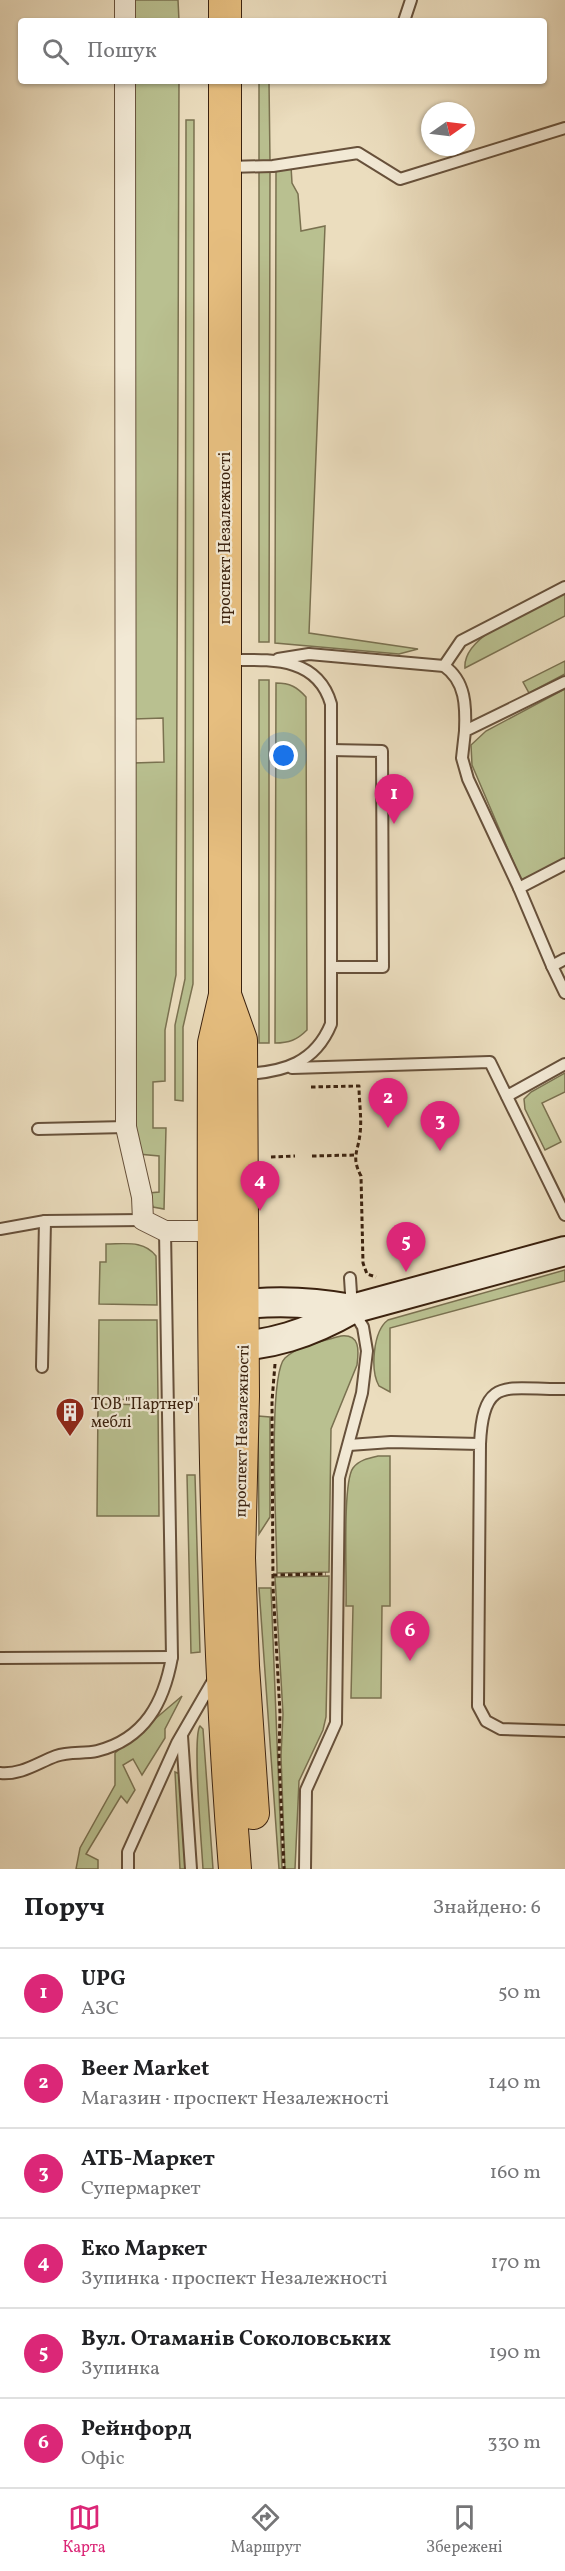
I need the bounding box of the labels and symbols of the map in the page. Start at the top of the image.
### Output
north arrow [421,102,475,156]
street label: проспект Незалежності [215,451,237,624]
your location [269,741,298,770]
pin: 1 [374,774,414,824]
pin: 2 [368,1078,408,1128]
pin: 3 [420,1102,460,1151]
pin: 4 [240,1162,280,1211]
pin: 5 [386,1222,426,1272]
street label: проспект Незалежності [230,1344,256,1518]
place label: ТОВ "Партнер" меблі [91,1394,198,1434]
building icon: ТОВ "Партнер" меблі [54,1396,86,1438]
pin: 6 [390,1612,430,1661]

